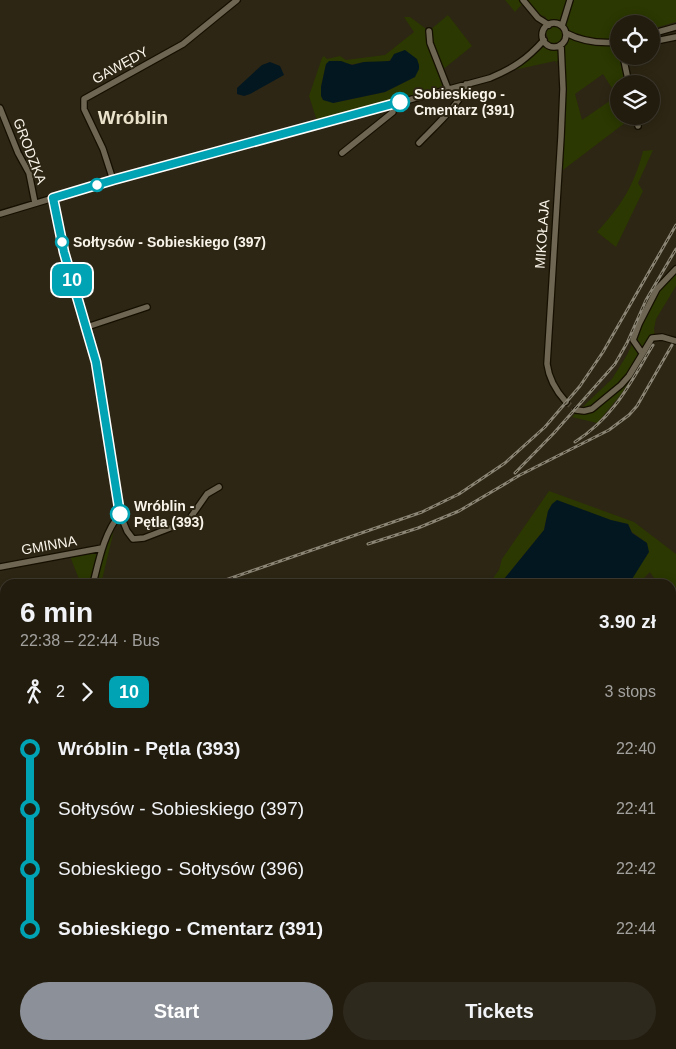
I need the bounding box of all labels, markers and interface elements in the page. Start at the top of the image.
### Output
map controls [610,15,660,125]
button: locate [610,15,660,65]
street label: GAWĘDY [89,43,151,87]
button: layers [610,75,660,125]
place label: Sobieskiego - Cmentarz (391) [414,86,514,118]
marker: Sobieskiego - Cmentarz (391) [390,92,410,112]
district label: Wróblin [98,107,168,128]
street label: GRODZKA [10,116,50,187]
unlabelled marker [90,178,104,192]
street label: MIKOŁAJA [532,198,552,269]
place label: Sołtysów - Sobieskiego (397) [73,234,266,250]
marker: Sołtysów - Sobieskiego (397) [55,235,69,249]
line badge: 10 [50,264,94,296]
text: 10 [62,270,82,290]
place label: Wróblin - Pętla (393) [134,498,204,530]
marker: Wróblin - Pętla (393) [110,504,130,524]
street label: GMINNA [20,532,79,558]
text: 6 min [20,597,93,628]
text: 3.90 zł [599,611,656,632]
text: 22:38 – 22:44 · Bus [20,632,160,649]
icon: walk [20,678,48,706]
icon: forward [73,678,101,706]
text: 10 [119,682,139,702]
text: 2 [56,683,65,700]
text: 3 stops [604,683,656,700]
text: Wróblin - Pętla (393) [58,738,240,759]
text: 22:40 [616,740,656,757]
text: Sołtysów - Sobieskiego (397) [58,798,304,819]
text: 22:41 [616,800,656,817]
text: Sobieskiego - Sołtysów (396) [58,858,304,879]
text: 22:42 [616,860,656,877]
text: Sobieskiego - Cmentarz (391) [58,918,323,939]
text: 22:44 [616,920,656,937]
button: Start [20,982,333,1040]
button: Tickets [343,982,656,1040]

